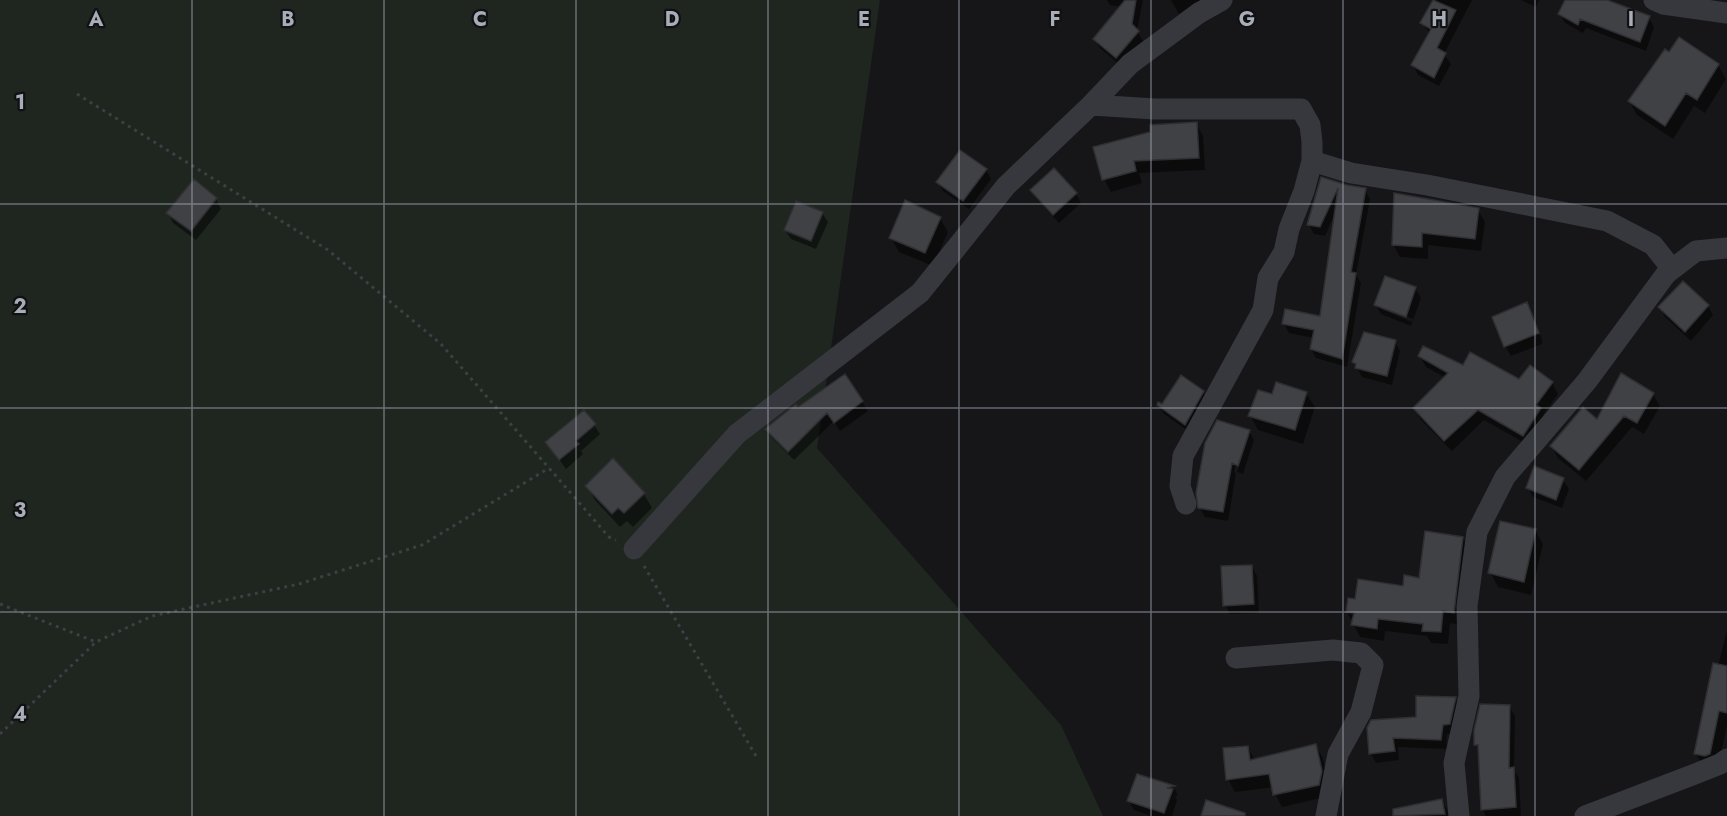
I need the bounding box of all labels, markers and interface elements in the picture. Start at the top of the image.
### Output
text: A [88,5,104,34]
text: B [281,5,295,34]
text: C [473,5,487,34]
text: D [665,5,679,34]
text: E [858,5,870,34]
text: F [1049,5,1061,34]
text: G [1239,5,1255,34]
text: H [1431,5,1447,34]
text: I [1628,5,1634,34]
text: 1 [15,88,25,117]
text: 2 [13,292,27,321]
text: 3 [14,496,26,525]
text: 4 [13,700,27,729]

